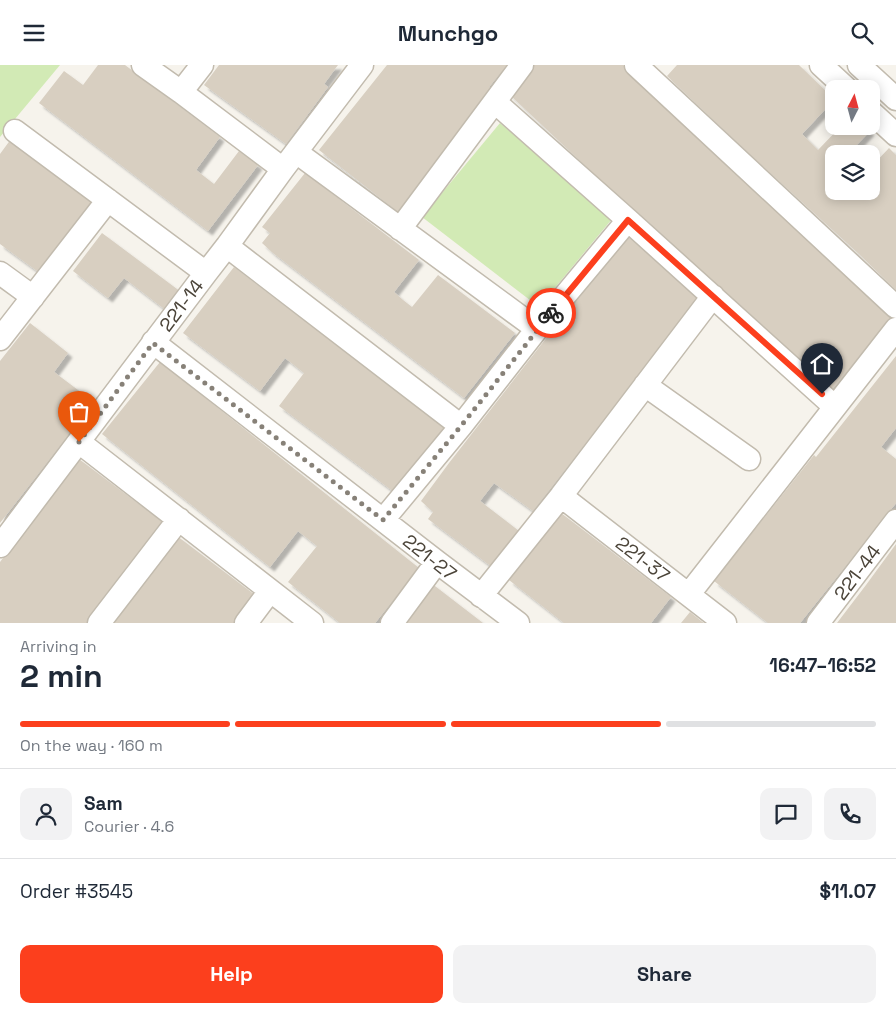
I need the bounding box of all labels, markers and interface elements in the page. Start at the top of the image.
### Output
icon: menu [20,19,48,47]
text: Munchgo [398,19,498,47]
icon: search [848,19,876,47]
north arrow [825,80,880,135]
map controls [825,80,880,200]
button: layers [825,145,880,200]
street label: 221-14 [154,274,209,337]
courier [526,288,576,338]
icon: bike [537,299,565,327]
pin [801,343,843,394]
icon: home [808,350,836,378]
pin [58,391,100,442]
icon: bag [65,398,93,426]
street label: 221-27 [398,529,462,586]
street label: 221-37 [611,531,675,588]
street label: 221-44 [828,539,886,605]
text: Arriving in [20,636,97,657]
text: 16:47–16:52 [769,653,876,678]
text: 2 min [20,656,103,696]
text: On the way · 160 m [20,735,163,756]
button: person [20,788,72,840]
button: chat [760,788,812,840]
button: phone [824,788,876,840]
text: Sam [84,791,123,816]
text: Courier · 4.6 [84,816,174,837]
text: Order #3545 [20,879,133,904]
text: $11.07 [819,879,876,904]
button: Help [20,945,443,1003]
button: Share [453,945,876,1003]

